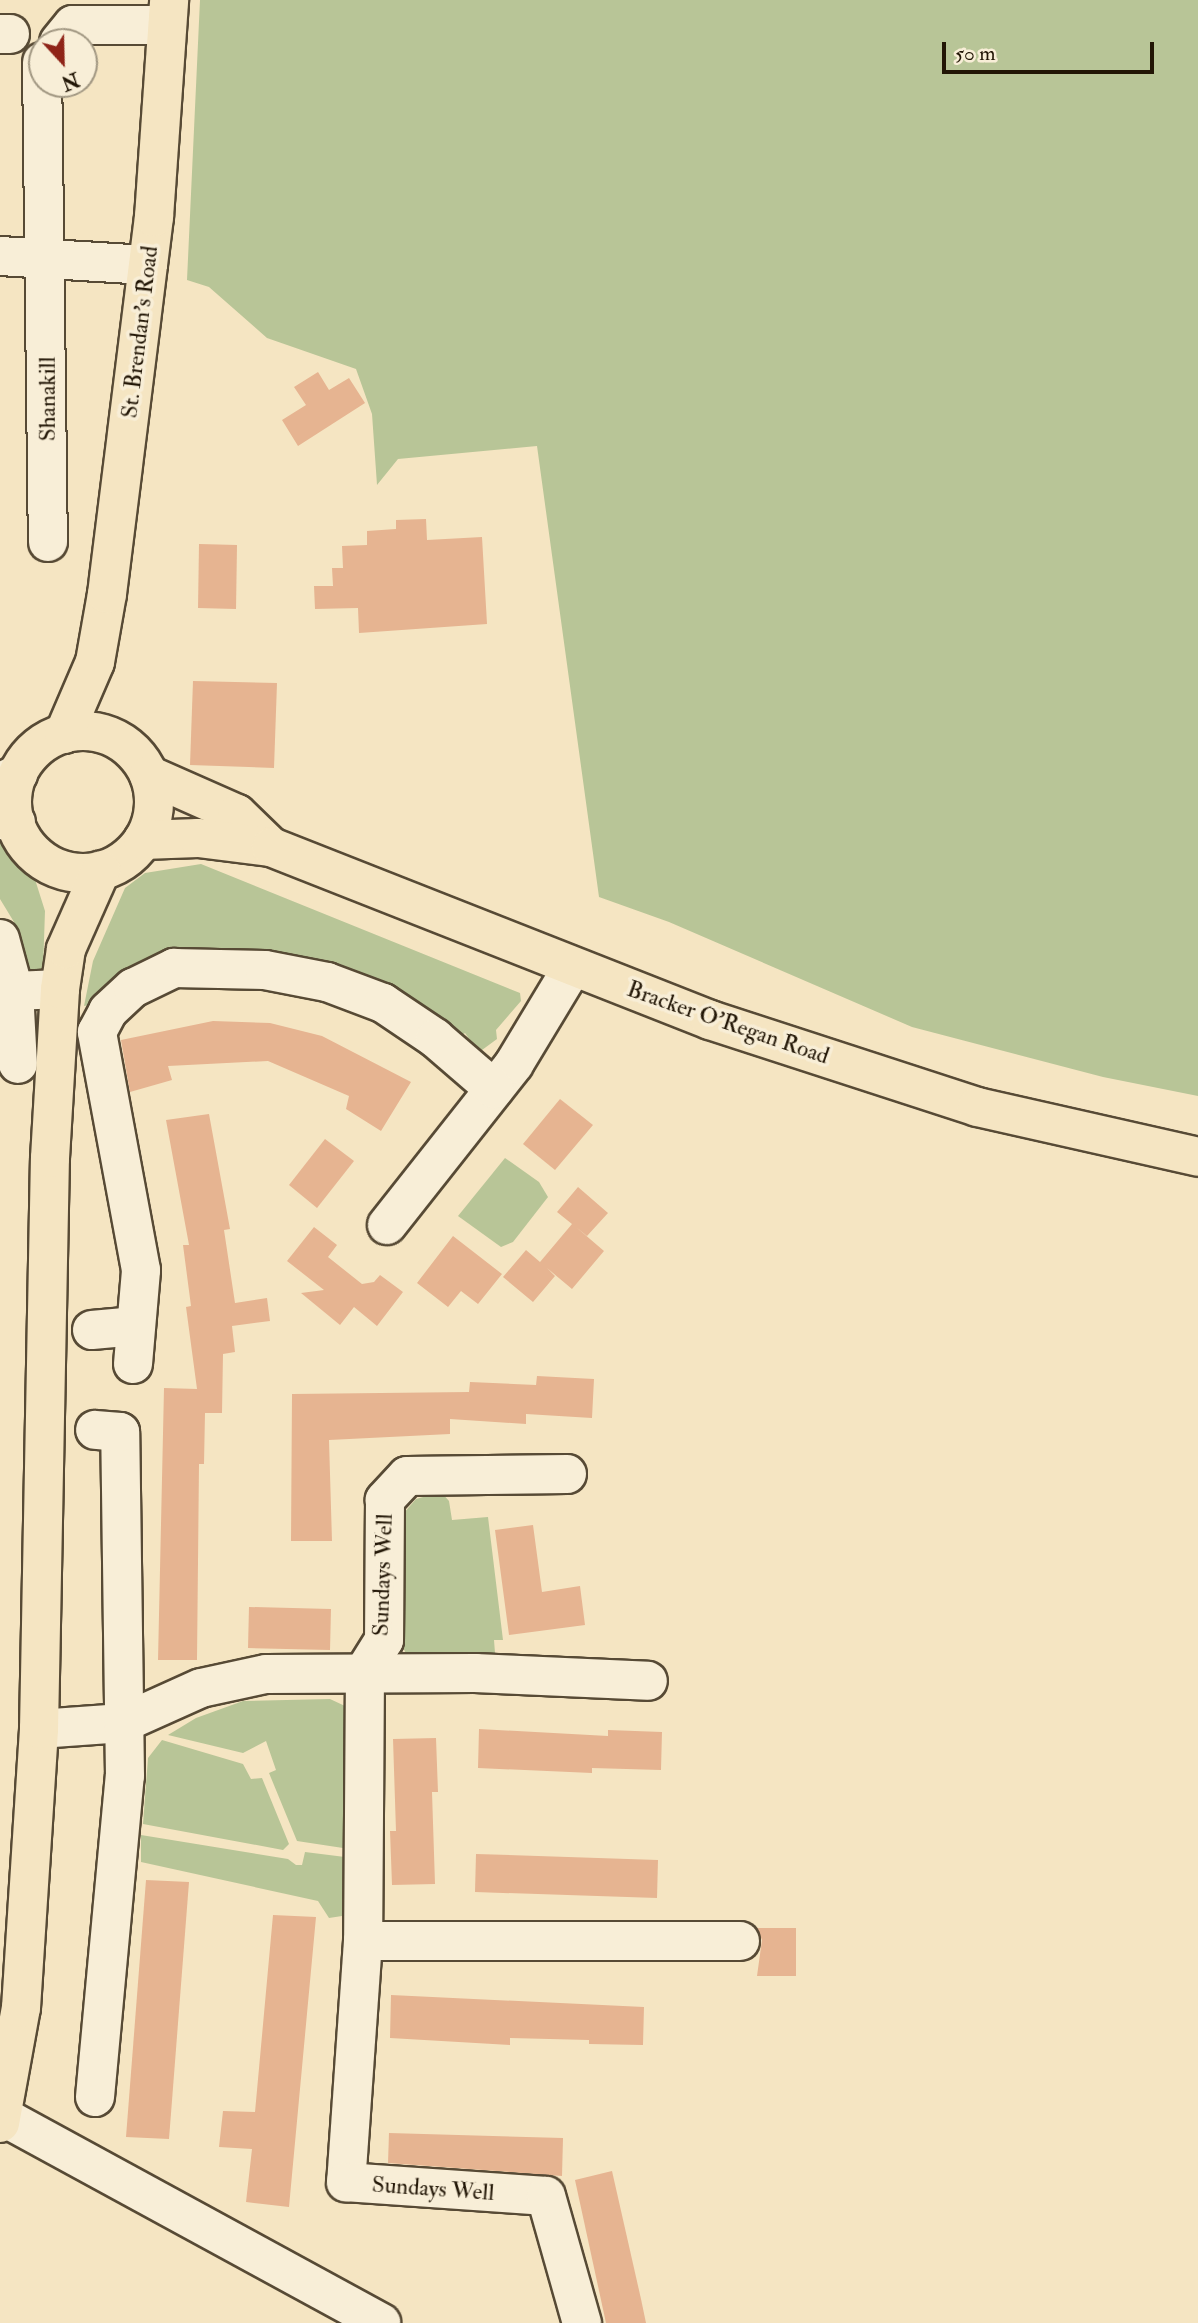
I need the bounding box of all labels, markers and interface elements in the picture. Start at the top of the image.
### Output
north arrow [28,28,98,98]
scale bar [946,28,1158,72]
text: 50 m [955,40,996,67]
text: N [58,66,83,95]
street label: St. Brendan's Road [116,244,164,420]
street label: Shanakill [34,357,62,441]
street label: Bracker O'Regan Road [623,975,833,1071]
street label: Sundays Well [367,1513,399,1637]
street label: Sundays Well [371,2171,495,2207]

